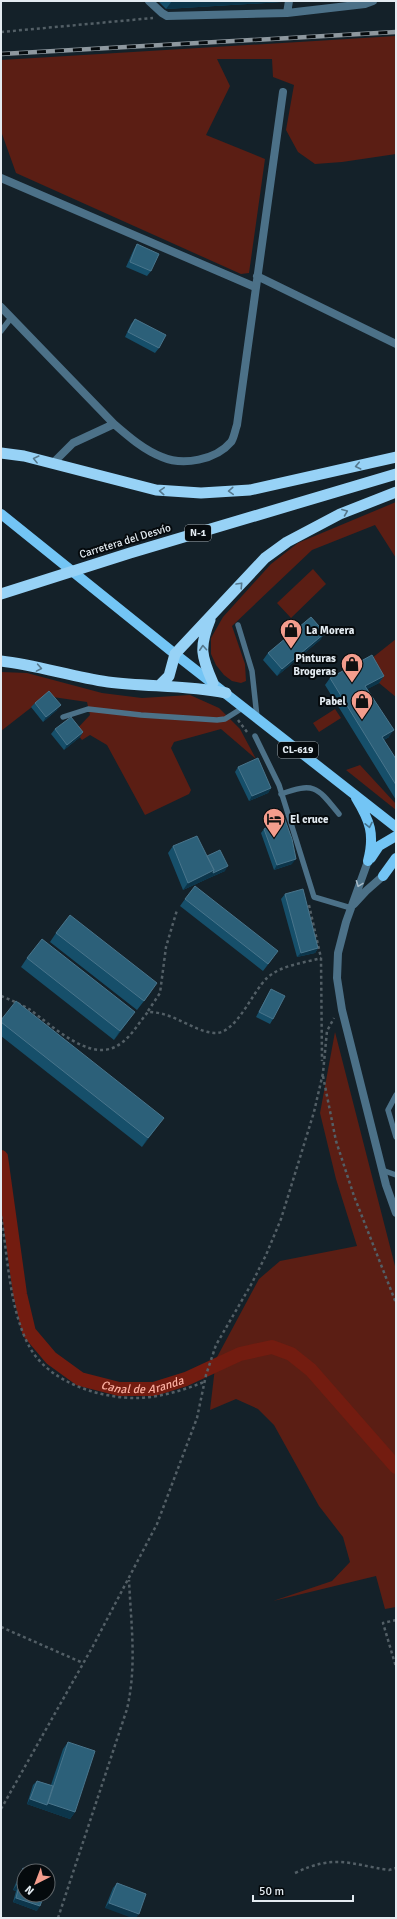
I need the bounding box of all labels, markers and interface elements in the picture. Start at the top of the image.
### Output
one-way arrow [33,455,40,463]
one-way arrow [355,461,361,469]
one-way arrow [159,486,165,495]
one-way arrow [228,487,234,496]
one-way arrow [341,509,349,517]
street label: Carretera del Desvío [78,521,173,561]
road number: N-1 [185,525,211,541]
one-way arrow [235,582,242,590]
shop icon: La Morera [278,617,304,650]
place label: La Morera [306,624,355,637]
one-way arrow [198,645,207,651]
shop icon: Pinturas Brogeras [339,651,365,684]
place label: Pinturas Brogeras [293,652,336,678]
one-way arrow [36,663,43,672]
shop icon: Pabel [349,688,375,721]
place label: Pabel [319,695,347,708]
road number: CL-619 [278,742,318,758]
hotel icon: El cruce [261,806,287,839]
place label: El cruce [290,813,329,826]
one-way arrow [365,822,373,828]
one-way arrow [356,881,364,888]
water label: Canal de Aranda [99,1372,186,1397]
north arrow [16,1863,56,1903]
scale bar [253,1877,353,1903]
text: N [22,1883,37,1897]
text: 50 m [259,1884,284,1899]

